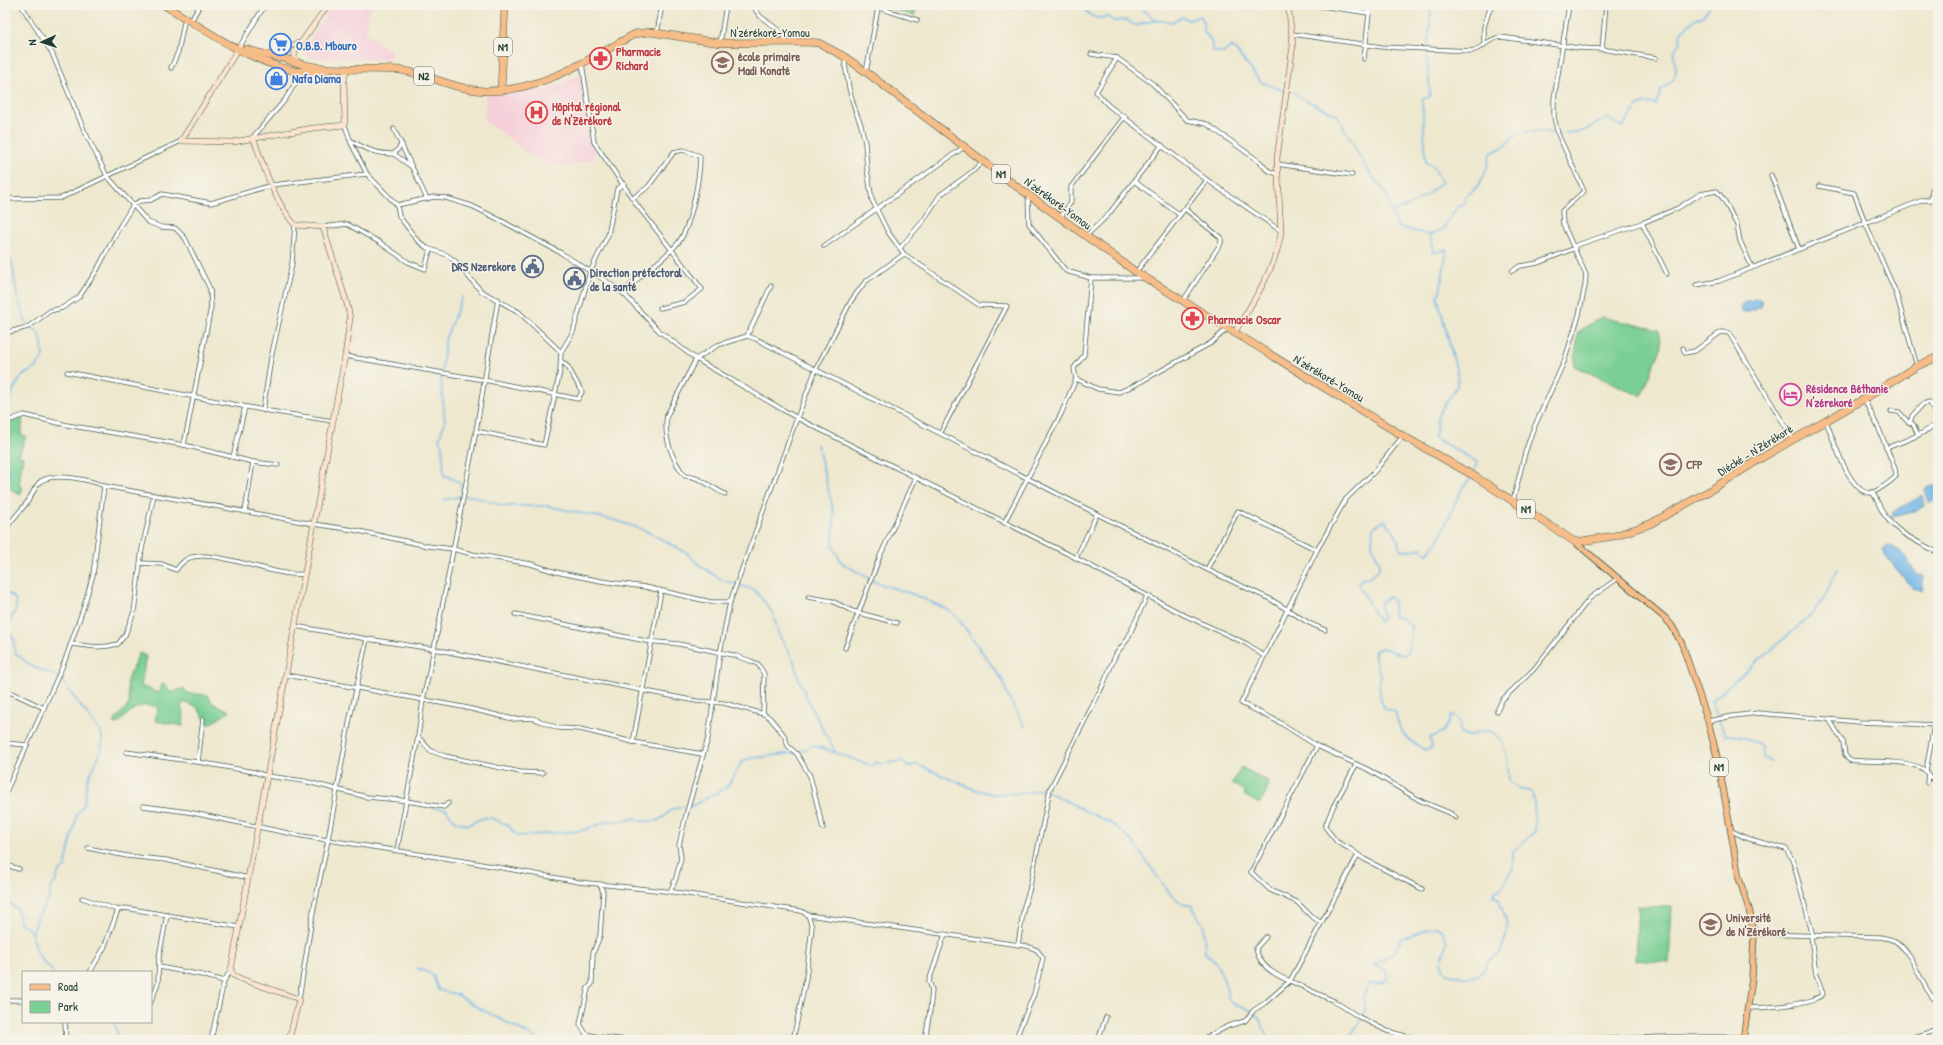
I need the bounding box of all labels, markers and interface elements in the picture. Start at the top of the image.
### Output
north arrow [22,22,62,62]
street label: N'zérékoré-Yomou [730,24,810,41]
supermarket icon: O.B.B. Mbouro [268,32,294,58]
place label: O.B.B. Mbouro [296,37,357,54]
road number: N1 [494,38,512,56]
text: N [25,39,39,46]
place label: Pharmacie Richard [616,43,661,74]
pharmacy icon: Pharmacie Richard [587,45,613,71]
place label: école primaire Madi Konaté [737,48,801,79]
school or university icon: école primaire Madi Konaté [709,50,735,76]
shop icon: Nafa Diama [263,65,289,91]
road number: N2 [414,67,434,85]
place label: Nafa Diama [292,70,341,87]
place label: Hôpital régional de N'Zérékoré [552,98,621,129]
hospital icon: Hôpital régional de N'Zérékoré [524,100,550,126]
road number: N1 [992,165,1010,183]
street label: N'zérékoré-Yomou [1021,173,1095,233]
public building icon: DRS Nzerekore [519,253,545,279]
place label: DRS Nzerekore [452,258,516,275]
place label: Direction préfectoral de la santé [590,264,683,295]
public building icon: Direction préfectoral de la santé [561,266,587,292]
pharmacy icon: Pharmacie Oscar [1179,306,1205,332]
place label: Pharmacie Oscar [1208,311,1282,328]
street label: N'zérékoré-Yomou [1290,350,1368,406]
place label: Résidence Béthanie N'zérekoré [1806,380,1888,411]
hotel icon: Résidence Béthanie N'zérekoré [1777,382,1803,408]
street label: Diécké - N'Zérékoré [1714,420,1796,480]
school or university icon: CFP [1657,451,1683,477]
place label: CFP [1686,456,1703,473]
road number: N1 [1517,500,1535,518]
road number: N1 [1710,758,1728,776]
place label: Université de N'Zérékoré [1726,909,1786,940]
school or university icon: Université de N'Zérékoré [1697,911,1723,937]
legend [22,971,152,1023]
text: Road [58,978,78,995]
text: Park [58,998,78,1015]

